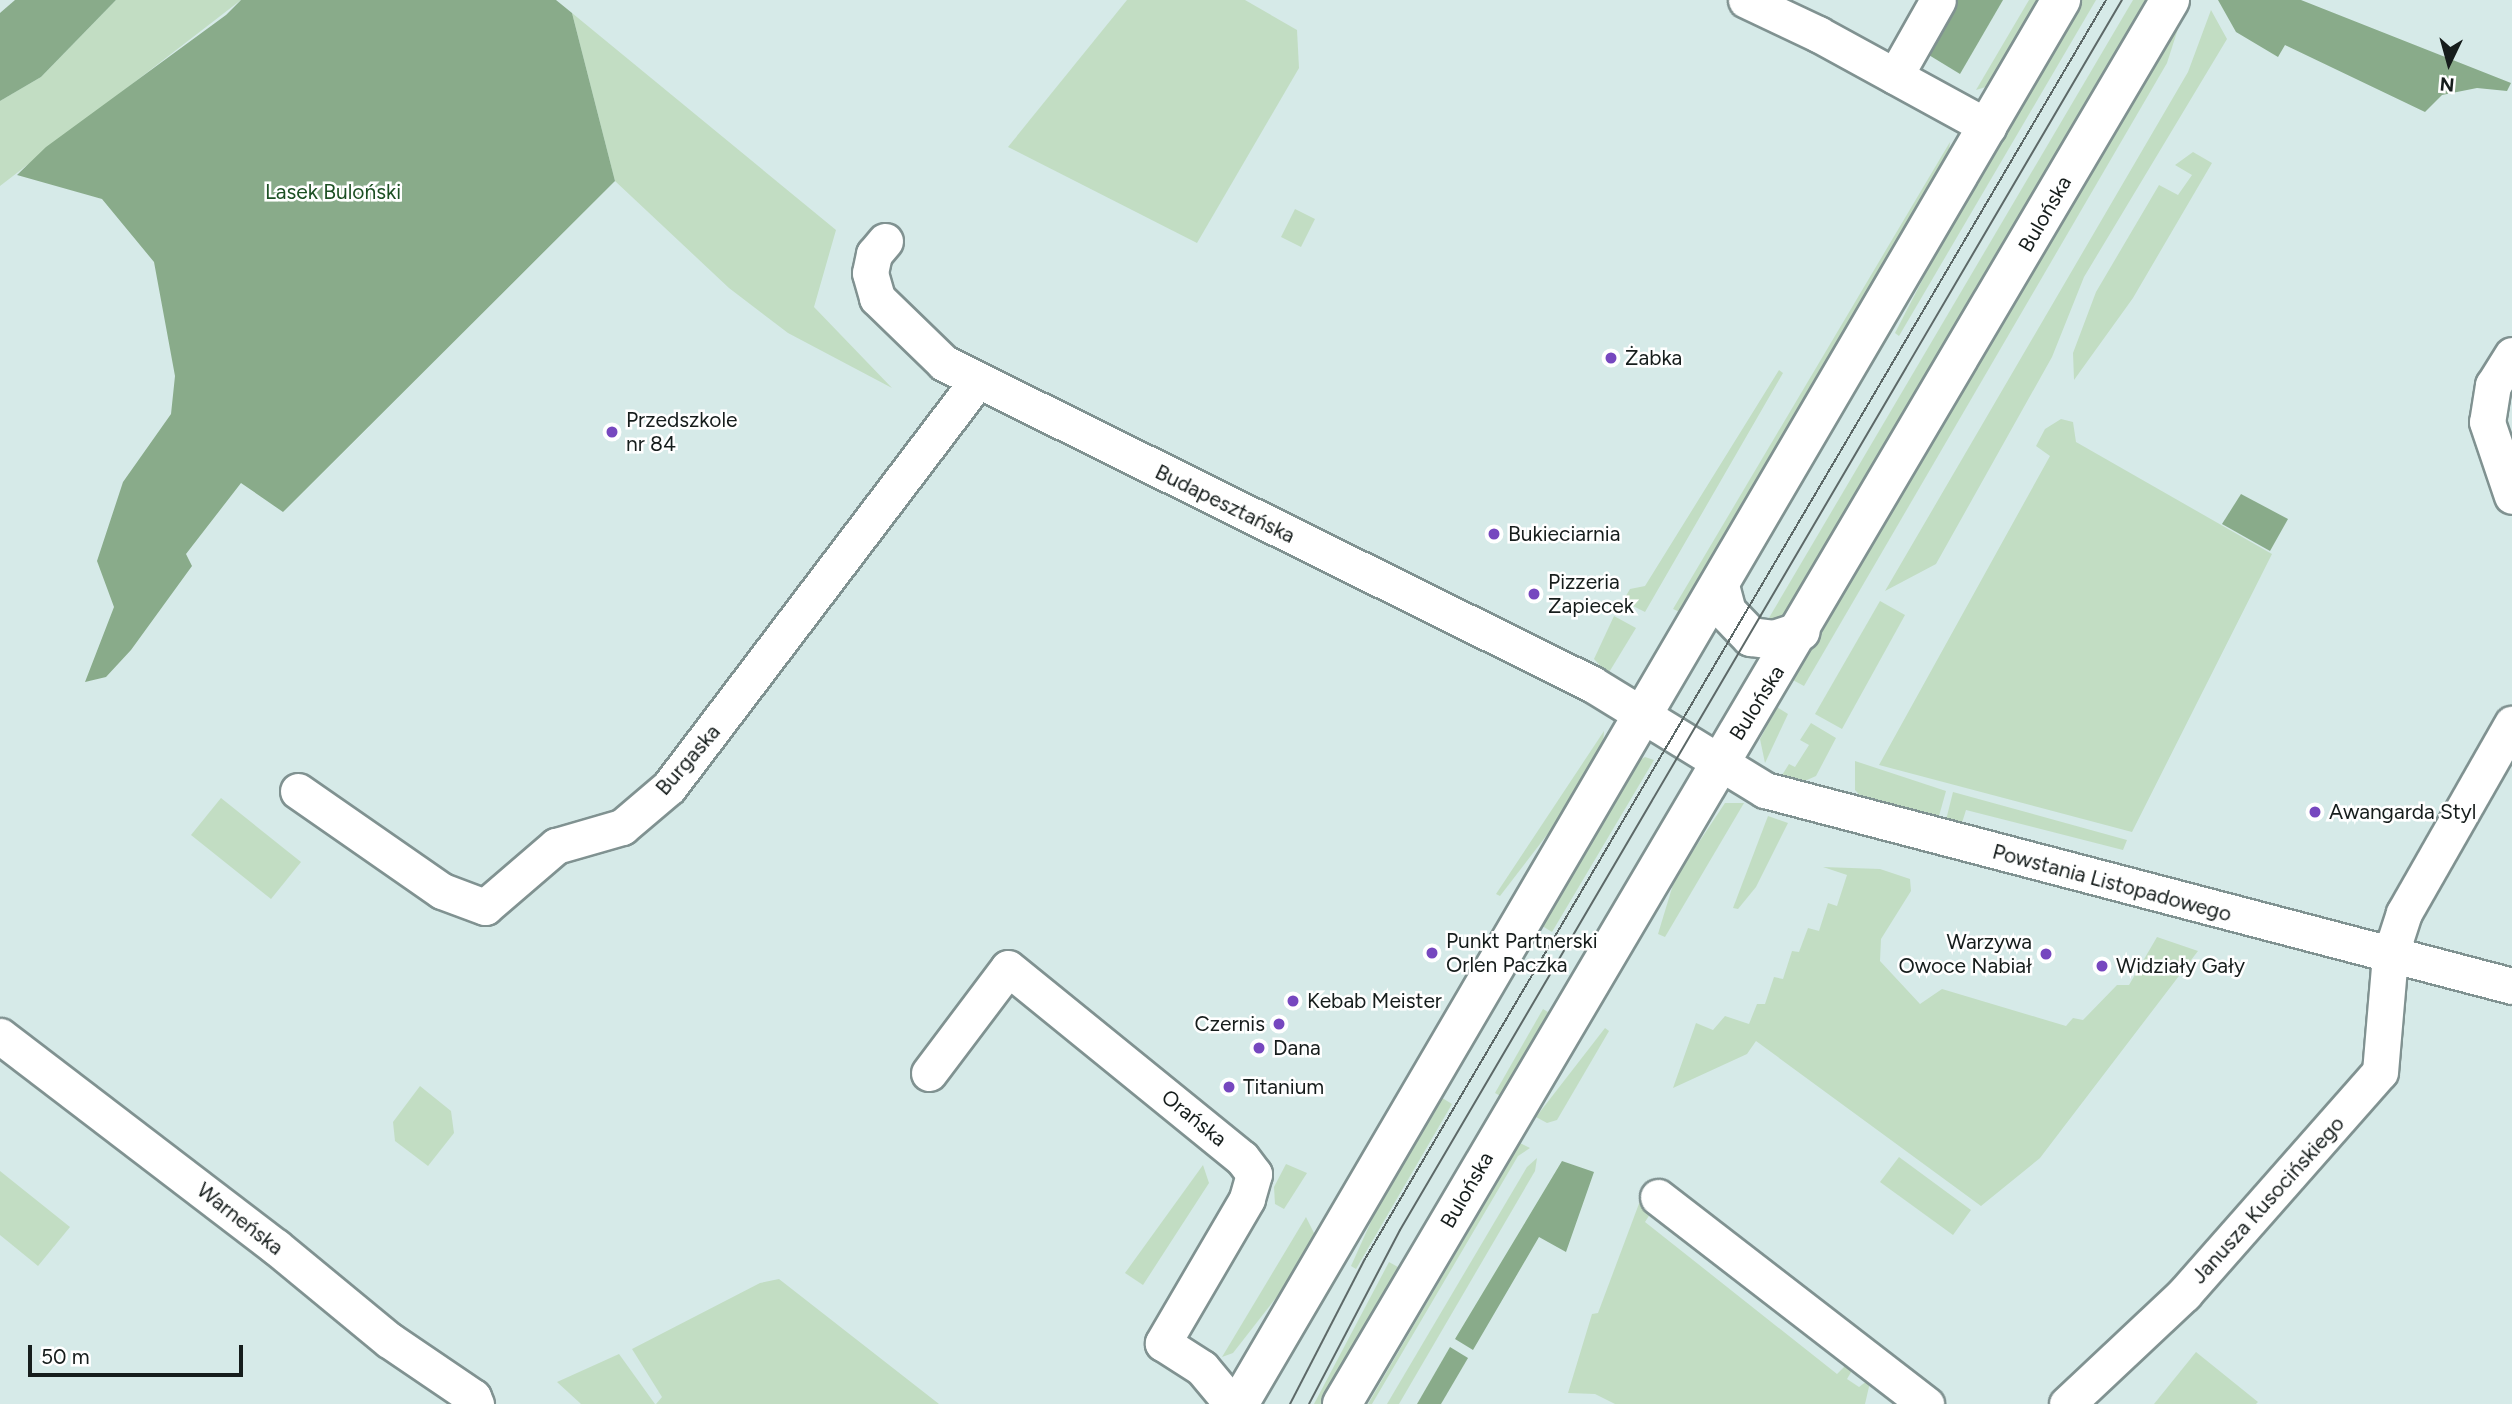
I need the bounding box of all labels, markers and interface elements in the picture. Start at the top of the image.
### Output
north arrow [2414,28,2484,98]
text: N [2439,72,2455,97]
street label: Bulońska [2013,172,2077,256]
park label: Lasek Buloński [265,179,401,205]
place label: Żabka [1625,345,1682,371]
marker: Żabka [1603,350,1619,366]
place label: Przedszkole nr 84 [626,407,738,457]
marker: Przedszkole nr 84 [604,424,620,440]
street label: Budapesztańska [1151,459,1299,549]
place label: Bukieciarnia [1508,521,1620,547]
marker: Bukieciarnia [1486,526,1502,542]
place label: Pizzeria Zapiecek [1548,569,1634,619]
marker: Pizzeria Zapiecek [1526,586,1542,602]
street label: Bulońska [1724,661,1790,745]
street label: Burgaska [651,720,725,800]
place label: Awangarda Styl [2329,799,2476,825]
marker: Awangarda Styl [2307,804,2323,820]
street label: Powstania Listopadowego [1990,839,2234,927]
place label: Punkt Partnerski Orlen Paczka [1446,928,1598,978]
place label: Warzywa Owoce Nabiał [1899,929,2032,979]
marker: Punkt Partnerski Orlen Paczka [1424,945,1440,961]
marker: Warzywa Owoce Nabiał [2038,946,2054,962]
place label: Widziały Gały [2116,953,2245,979]
marker: Widziały Gały [2094,958,2110,974]
place label: Kebab Meister [1307,988,1442,1014]
marker: Kebab Meister [1285,993,1301,1009]
place label: Czernis [1195,1011,1265,1037]
marker: Czernis [1271,1016,1287,1032]
place label: Dana [1273,1035,1321,1061]
marker: Dana [1251,1040,1267,1056]
place label: Titanium [1243,1074,1324,1100]
marker: Titanium [1221,1079,1237,1095]
street label: Orańska [1156,1084,1232,1152]
street label: Janusza Kusocińskiego [2186,1111,2350,1289]
street label: Bulońska [1435,1148,1499,1232]
street label: Warneńska [192,1178,288,1260]
scale bar [32,1330,247,1374]
text: 50 m [41,1344,90,1369]

